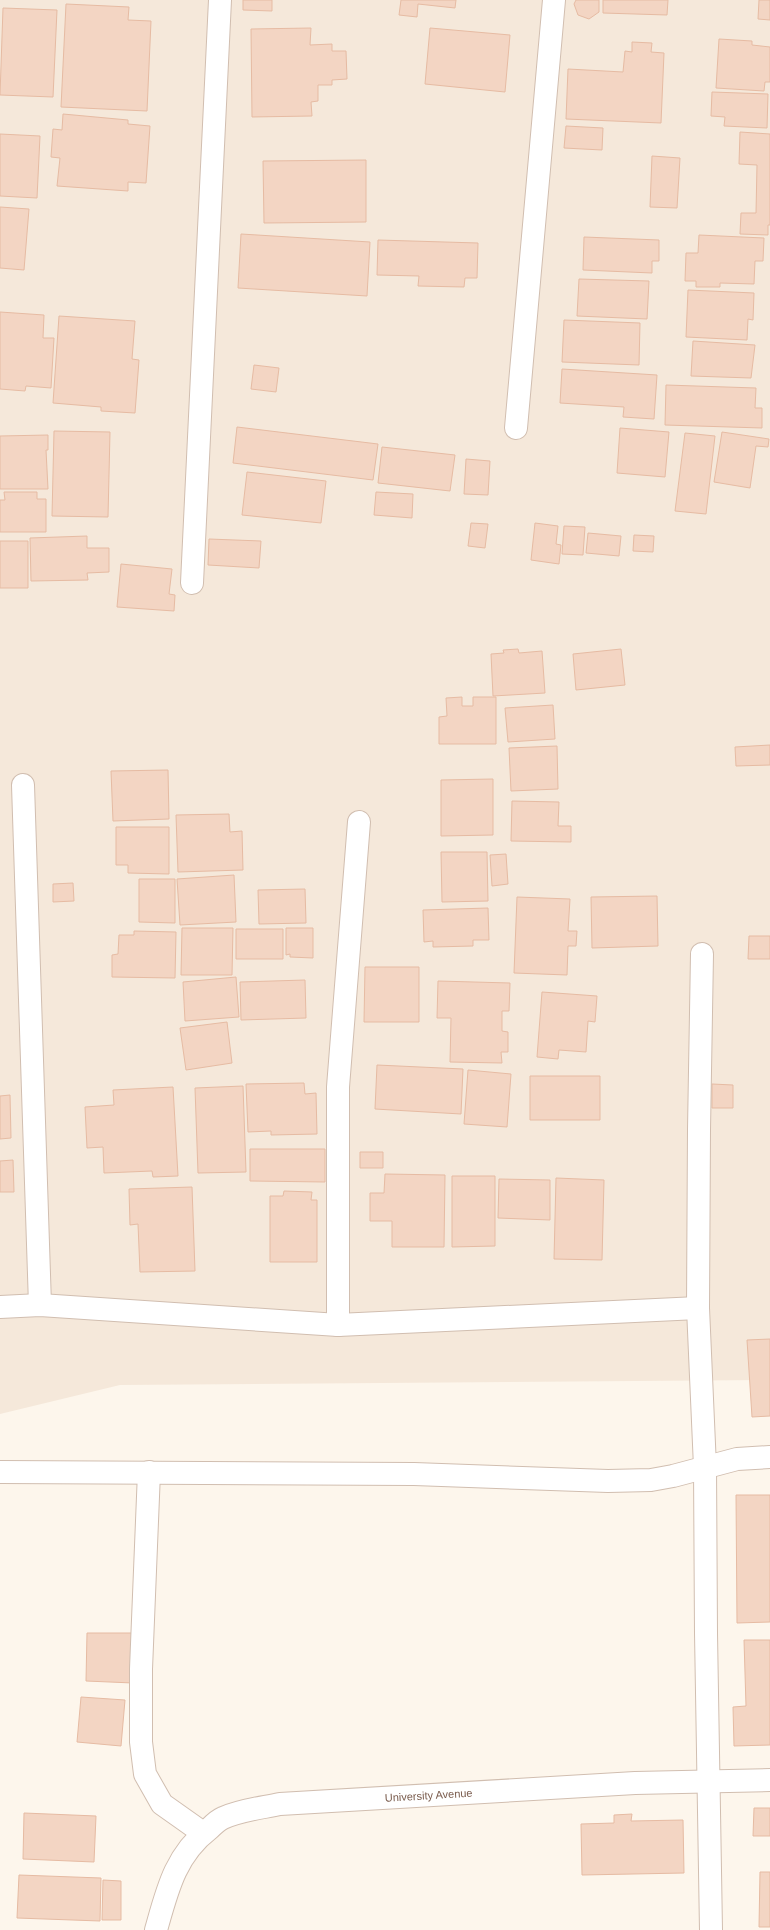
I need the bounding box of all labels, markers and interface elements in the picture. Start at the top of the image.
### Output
street label: University Avenue [384,1787,473,1804]

